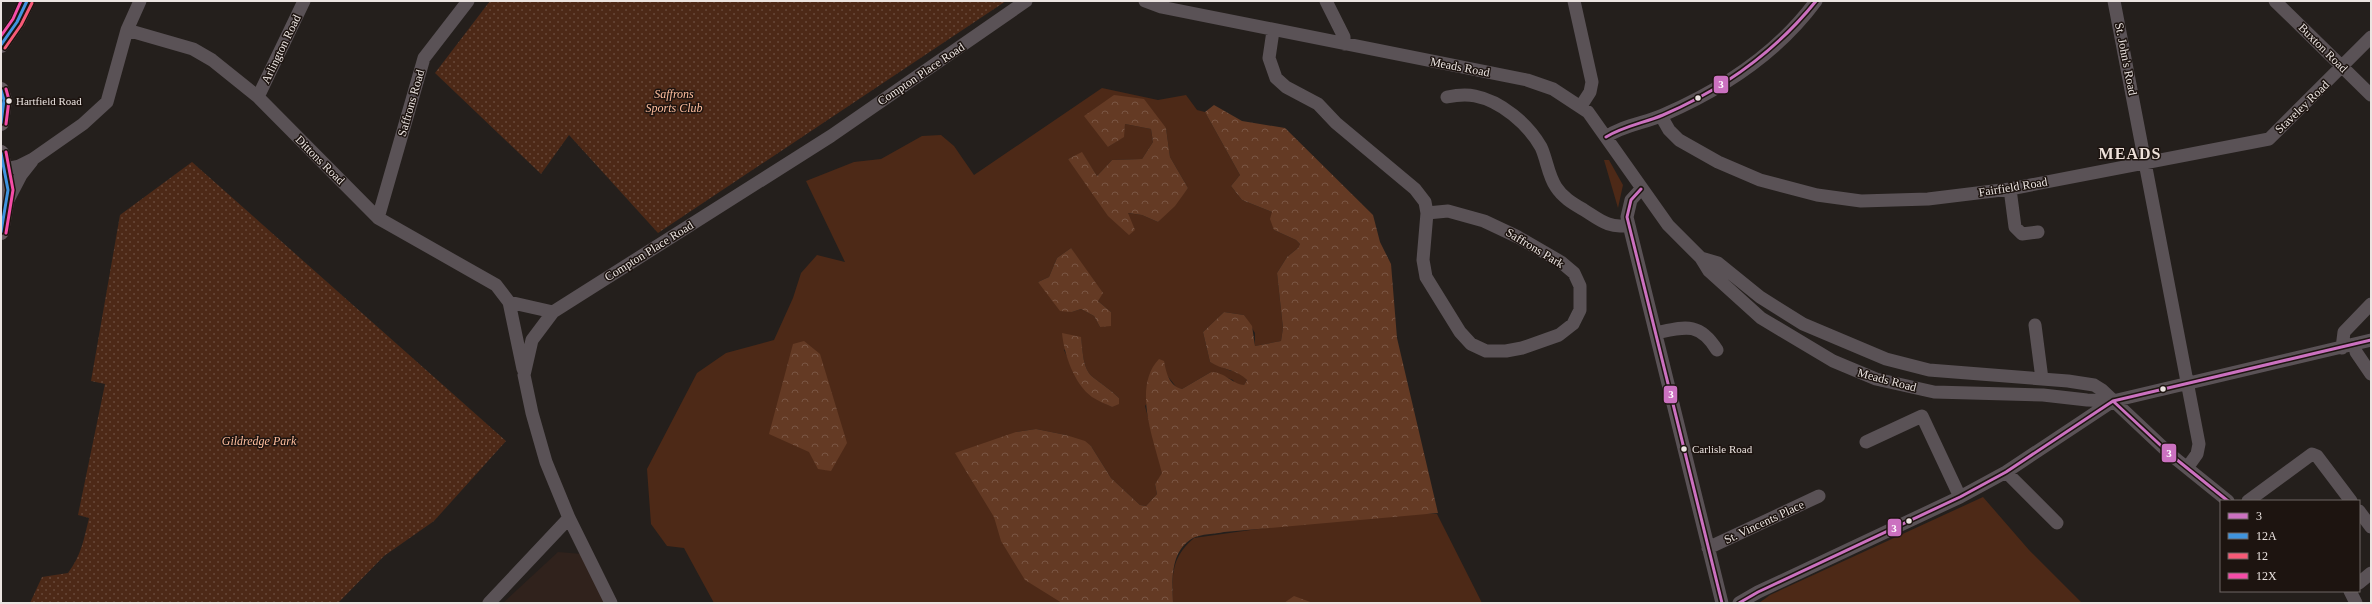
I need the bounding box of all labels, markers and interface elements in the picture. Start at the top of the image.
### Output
street label: Arlington Road [258,12,304,86]
street label: St. John's Road [2112,21,2140,97]
street label: Buxton Road [2296,21,2350,75]
street label: Compton Place Road [875,40,967,108]
street label: Meads Road [1429,54,1491,80]
street label: Saffrons Road [395,68,427,138]
line badge: 3 [1713,75,1729,94]
text: 3 [1718,78,1724,90]
street label: Staveley Road [2272,78,2332,136]
park label: Saffrons Sports Club [645,87,703,115]
unlabelled marker [1693,93,1703,103]
place label: Hartfield Road [16,95,82,107]
marker: Hartfield Road [4,96,14,106]
street label: Dittons Road [293,133,347,187]
district label: MEADS [2099,145,2161,162]
street label: Fairfield Road [1978,175,2048,199]
street label: Compton Place Road [602,218,696,284]
street label: Saffrons Park [1503,225,1567,271]
street label: Meads Road [1856,365,1918,395]
unlabelled marker [2158,384,2168,394]
line badge: 3 [1663,385,1678,404]
text: 3 [1668,388,1674,400]
park label: Gildredge Park [222,434,297,448]
place label: Carlisle Road [1692,443,1753,455]
line badge: 3 [2161,443,2177,463]
marker: Carlisle Road [1679,444,1689,454]
text: 3 [2166,447,2172,459]
street label: St. Vincents Place [1722,497,1806,547]
legend [2220,500,2360,592]
text: 3 [2256,509,2262,523]
unlabelled marker [1904,516,1914,526]
line badge: 3 [1887,518,1902,537]
text: 3 [1891,522,1897,534]
text: 12A [2256,529,2277,543]
text: 12 [2256,549,2268,563]
text: 12X [2256,569,2277,583]

